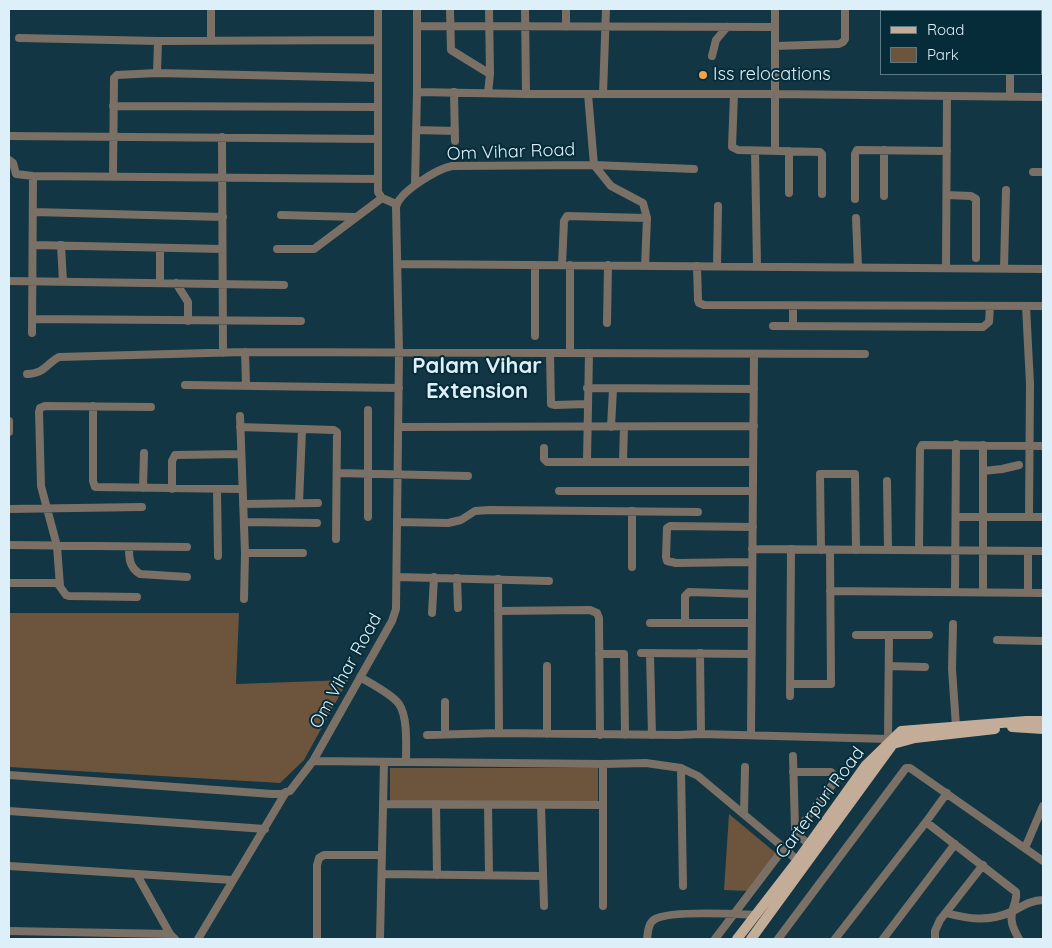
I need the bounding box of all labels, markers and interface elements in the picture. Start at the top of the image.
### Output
legend [880,10,1042,75]
text: Road [927,20,964,39]
text: Park [927,45,959,64]
place label: Iss relocations [713,64,831,86]
marker: Iss relocations [697,69,709,81]
street label: Om Vihar Road [446,139,576,165]
district label: Palam Vihar Extension [412,353,542,404]
street label: Om Vihar Road [305,610,387,732]
street label: Carterpuri Road [771,743,869,863]

